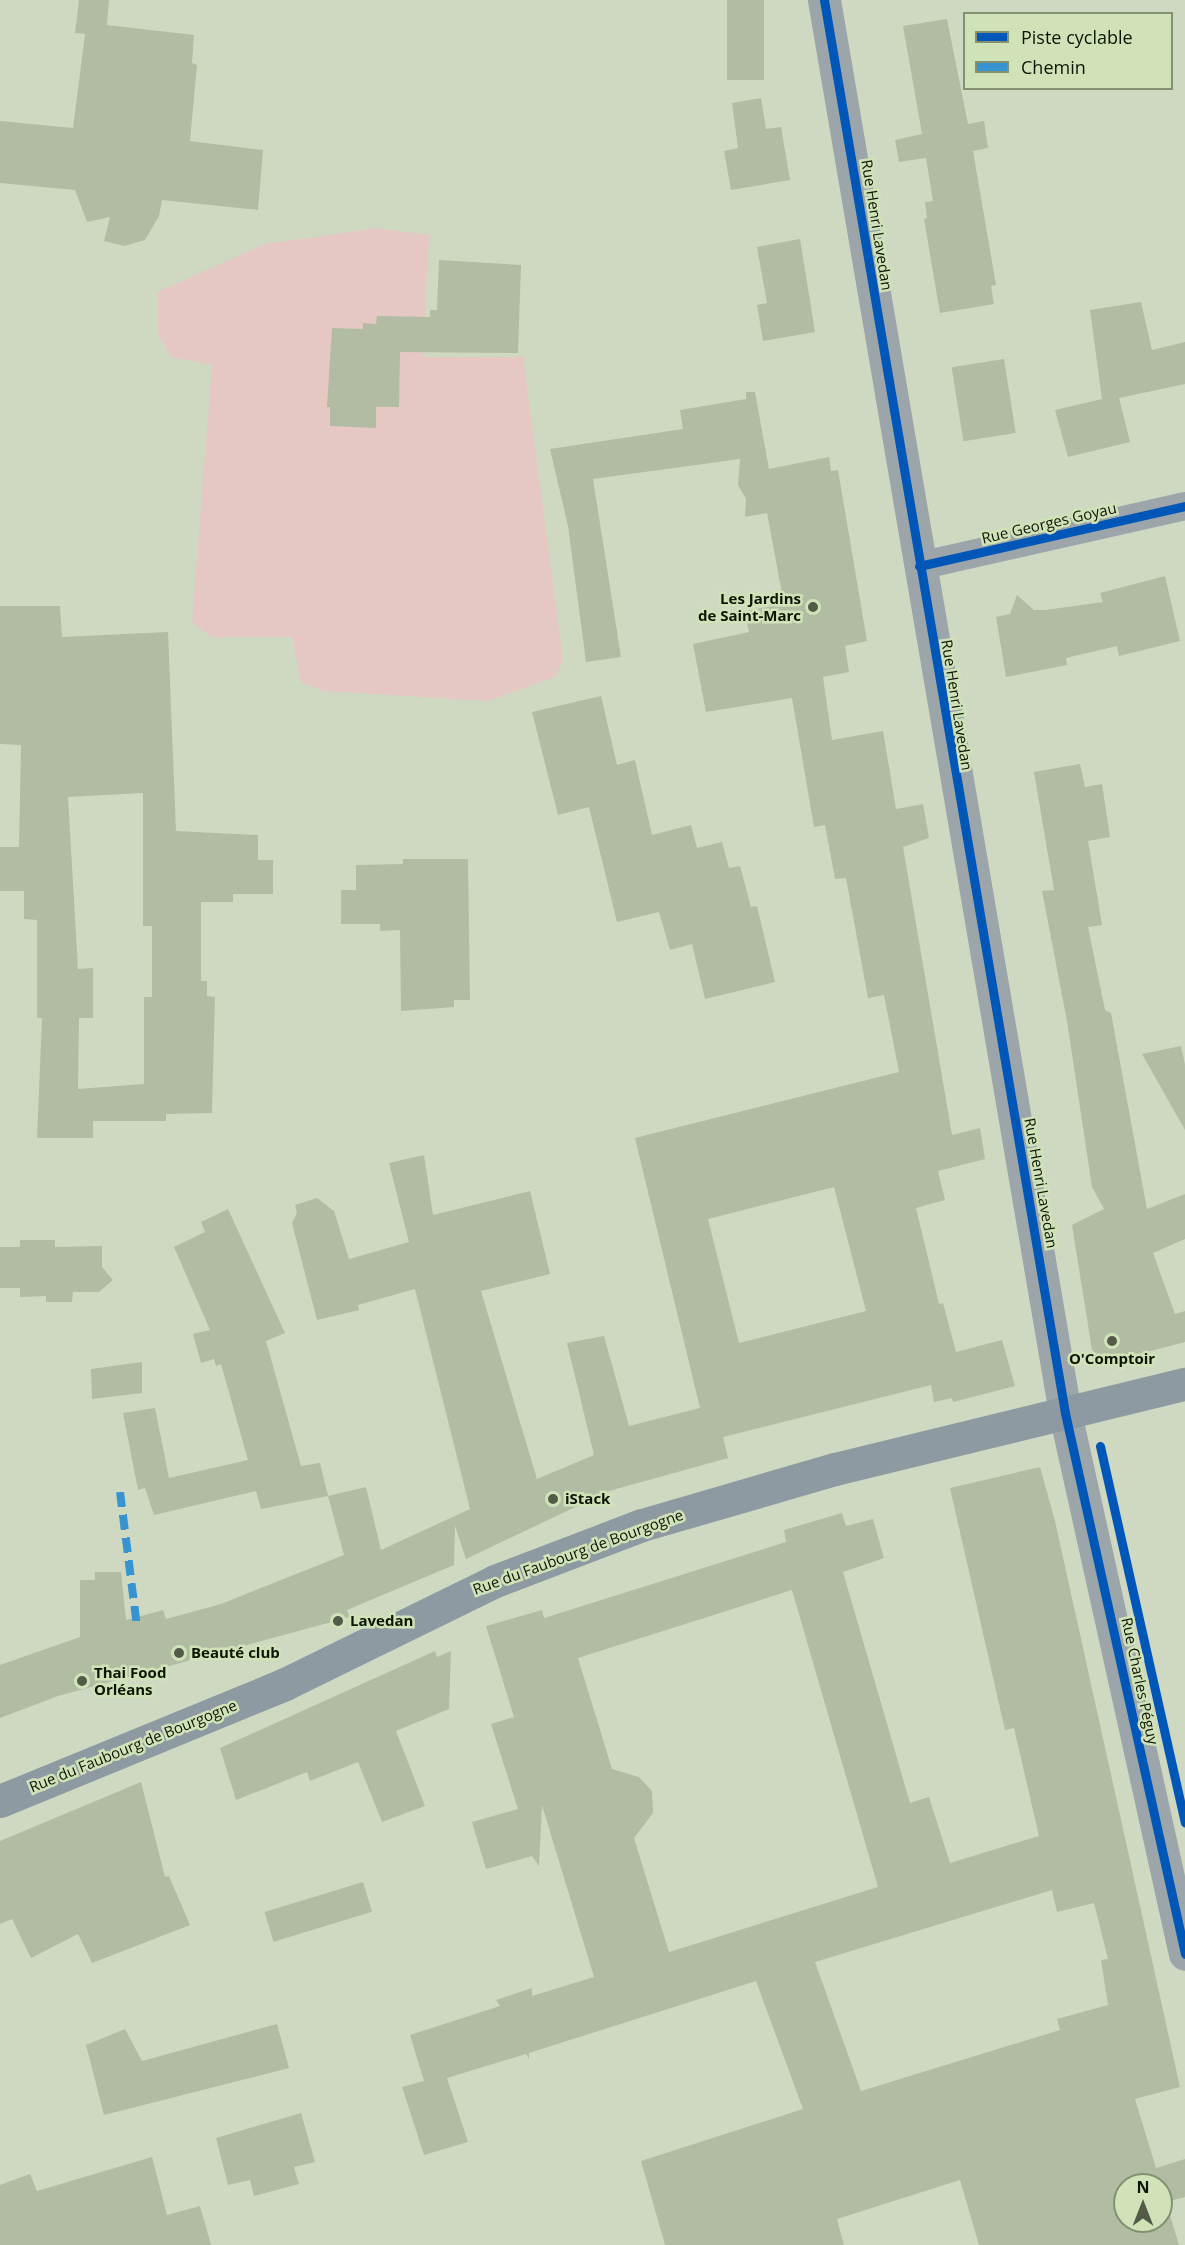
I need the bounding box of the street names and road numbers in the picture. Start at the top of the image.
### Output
street label: Rue Henri Lavedan [858,158,896,292]
street label: Rue Georges Goyau [980,499,1118,547]
street label: Rue Henri Lavedan [938,638,976,772]
street label: Rue Henri Lavedan [1021,1116,1061,1250]
street label: Rue du Faubourg de Bourgogne [470,1506,686,1598]
street label: Rue Charles Péguy [1118,1616,1162,1746]
street label: Rue du Faubourg de Bourgogne [27,1696,239,1796]

